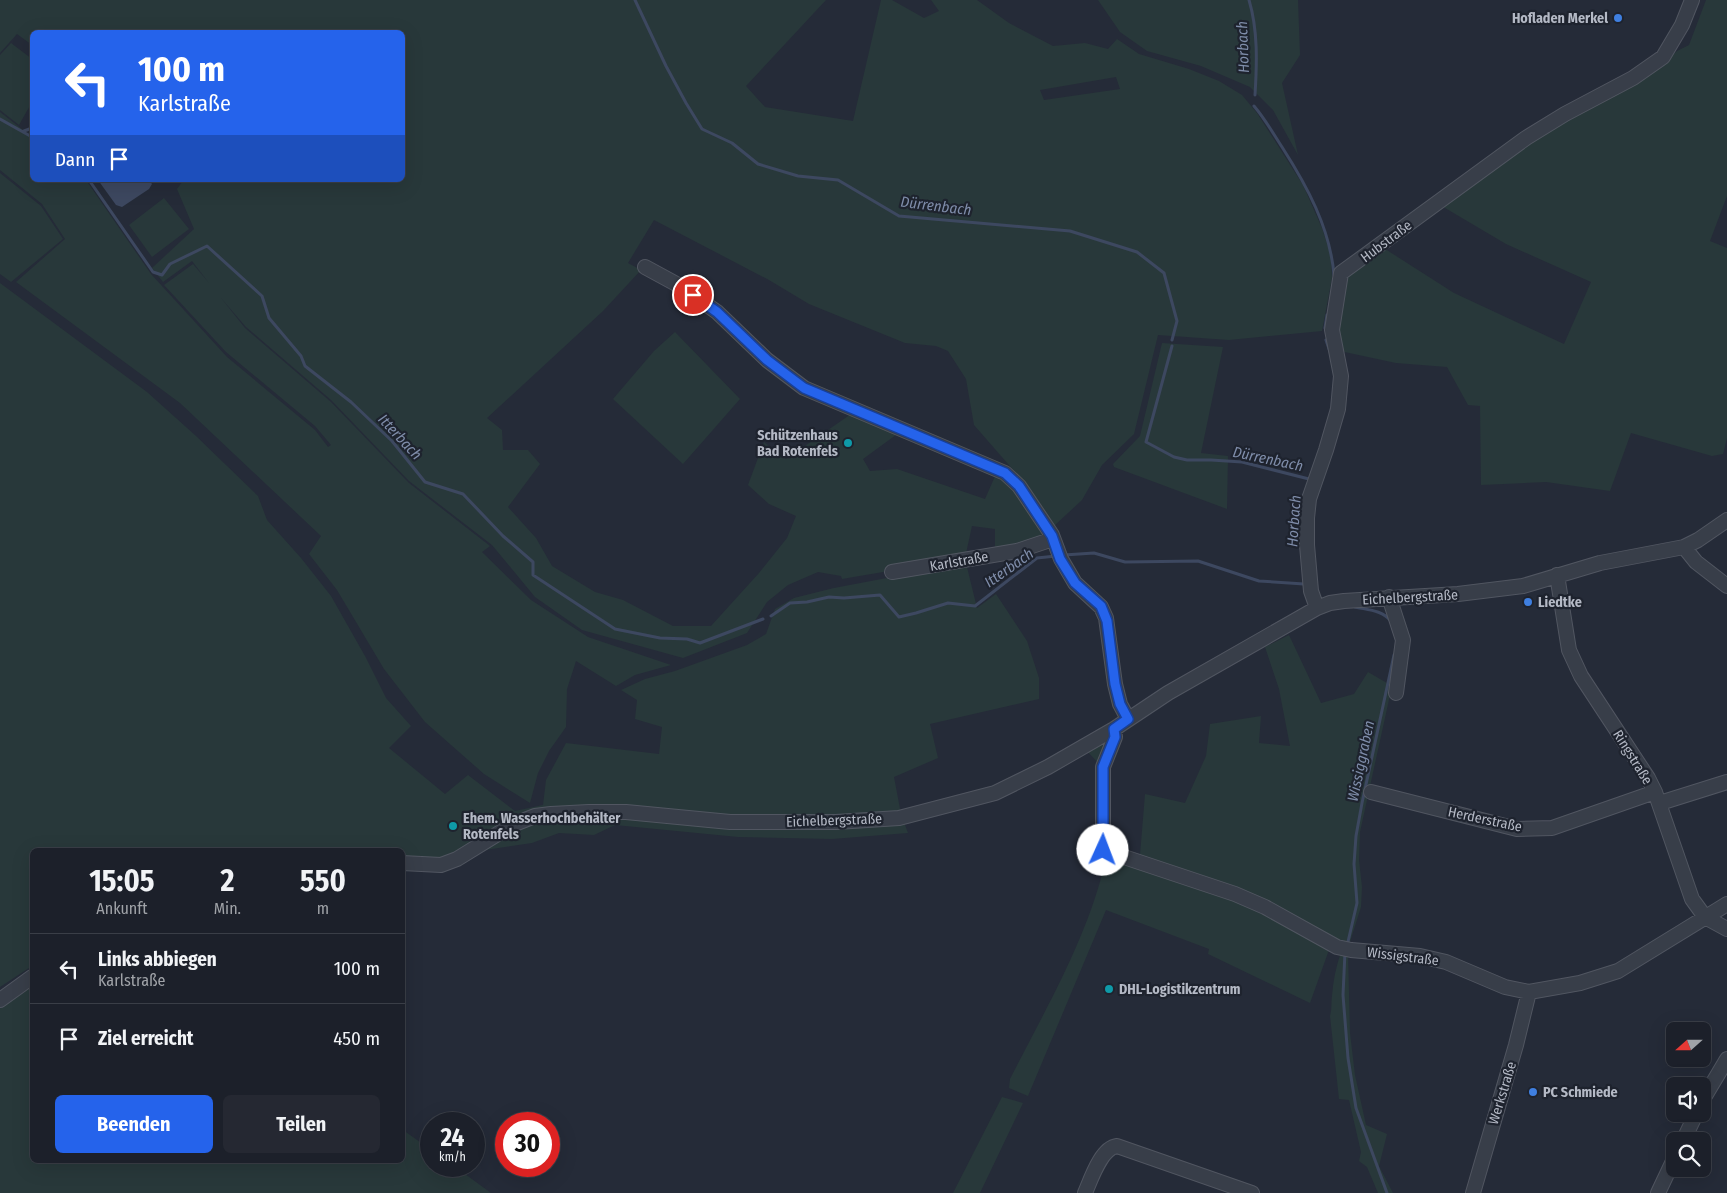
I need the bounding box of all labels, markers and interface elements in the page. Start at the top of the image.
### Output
place label: Hofladen Merkel [1512,10,1608,27]
marker: Hofladen Merkel [1612,12,1624,24]
water label: Horbach [1233,21,1253,73]
text: 100 m [138,48,225,90]
icon: left [55,50,120,115]
text: Karlstraße [138,90,231,117]
icon: arrive [105,145,133,173]
text: Dann [55,148,95,171]
water label: Dürrenbach [899,193,973,219]
street label: Hubstraße [1357,217,1415,266]
pin [672,274,714,316]
icon: arrive [679,281,707,309]
water label: Itterbach [374,410,426,464]
place label: Schützenhaus Bad Rotenfels [757,427,838,460]
marker: Schützenhaus Bad Rotenfels [842,437,854,449]
water label: Dürrenbach [1231,443,1305,475]
water label: Horbach [1283,494,1305,548]
water label: Itterbach [981,545,1037,591]
street label: Karlstraße [929,548,990,575]
street label: Eichelbergstraße [1362,586,1458,608]
place label: Liedtke [1538,594,1582,611]
marker: Liedtke [1522,596,1534,608]
water label: Wissiggraben [1344,719,1378,803]
street label: Ringstraße [1609,727,1656,788]
street label: Herderstraße [1446,803,1524,836]
place label: Ehem. Wasserhochbehälter Rotenfels [463,810,621,843]
street label: Eichelbergstraße [786,810,882,831]
marker: Ehem. Wasserhochbehälter Rotenfels [447,820,459,832]
position arrow [1076,823,1128,875]
text: 15:05 [89,863,155,899]
text: 2 [220,863,234,899]
text: 550 [300,863,346,899]
text: Ankunft [96,899,147,918]
text: Min. [214,899,241,918]
text: m [317,899,329,918]
street label: Wissigstraße [1366,944,1440,969]
text: Links abbiegen [98,948,217,971]
icon: left [55,955,83,983]
text: 100 m [334,957,380,980]
text: Karlstraße [98,971,165,990]
place label: DHL-Logistikzentrum [1119,981,1241,998]
marker: DHL-Logistikzentrum [1103,983,1115,995]
north arrow [1666,1022,1711,1068]
map controls [1666,1022,1711,1177]
icon: arrive [55,1025,83,1053]
text: Ziel erreicht [98,1027,194,1050]
text: 450 m [333,1027,380,1050]
street label: Werkstraße [1485,1060,1520,1127]
button: sound [1666,1077,1711,1122]
place label: PC Schmiede [1543,1084,1618,1101]
marker: PC Schmiede [1527,1086,1539,1098]
button: Beenden [55,1095,213,1153]
button: Teilen [223,1095,380,1153]
speed limit sign: 30 [495,1112,560,1177]
text: 24 [441,1123,464,1153]
button: search [1666,1132,1711,1177]
text: km/h [439,1150,466,1164]

